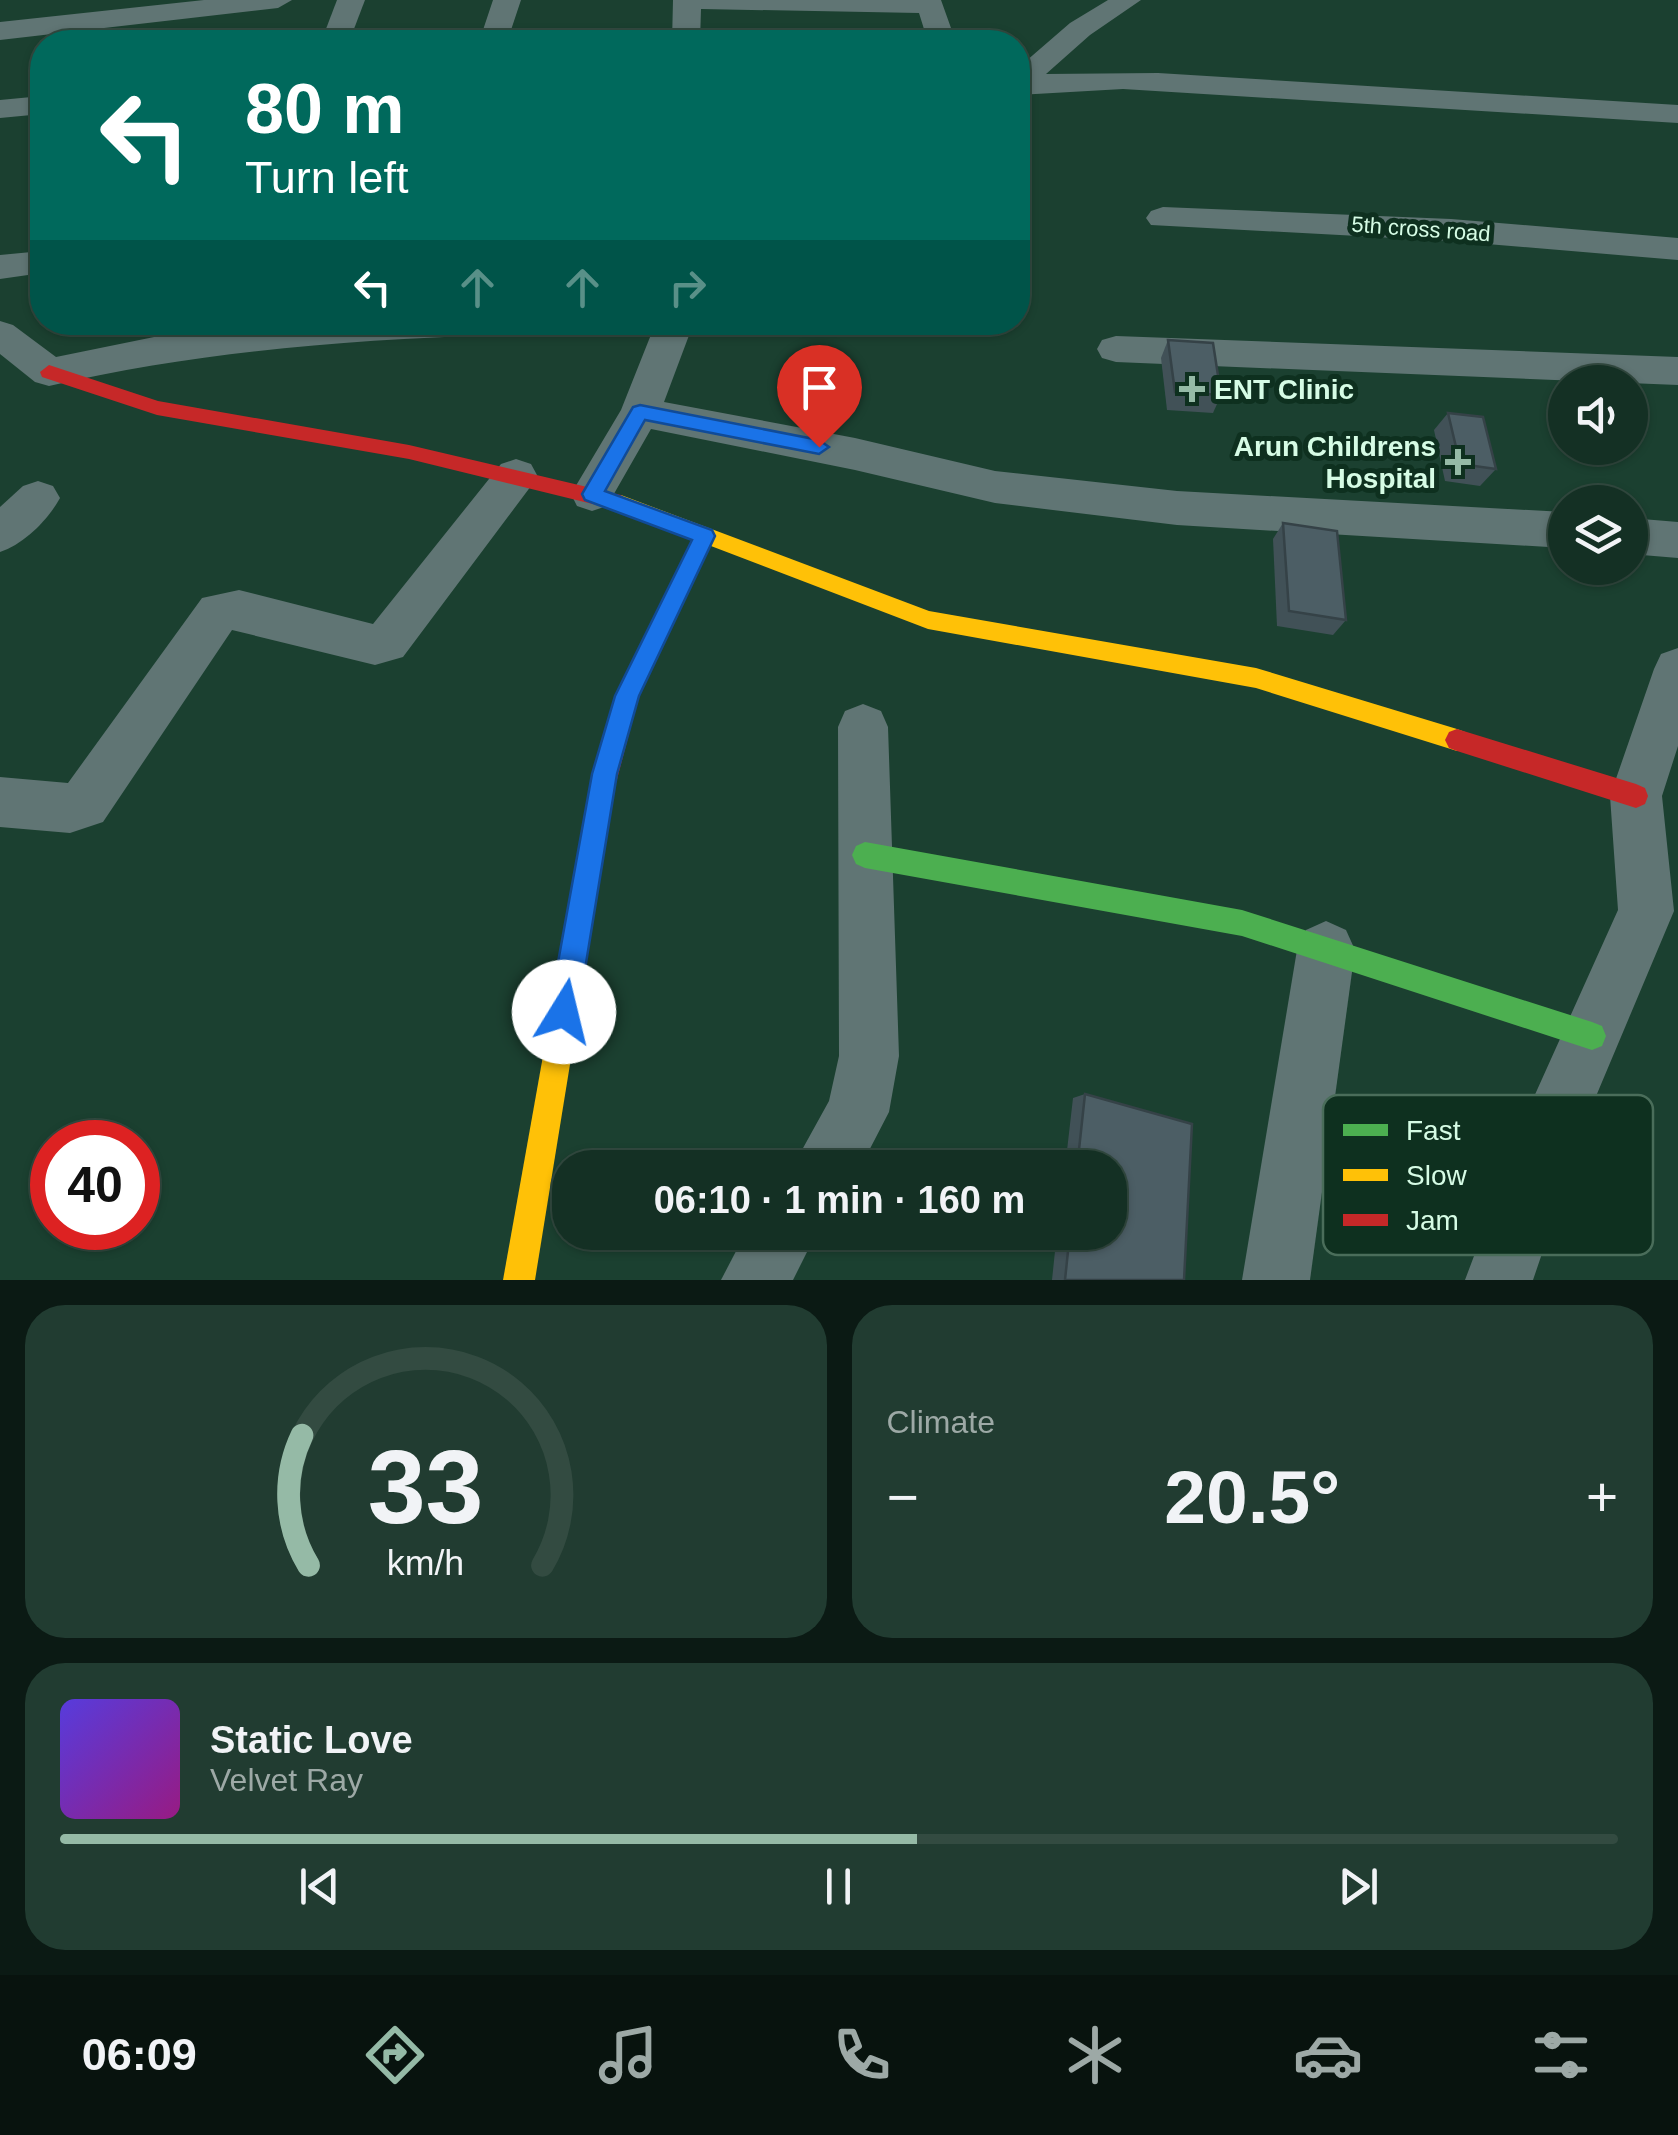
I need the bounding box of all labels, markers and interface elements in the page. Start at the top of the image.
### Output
icon: left [80,70,210,200]
text: 80 m [245,70,405,148]
text: Turn left [245,152,408,203]
street label: 5th cross road [1351,212,1491,246]
icon: left [345,260,400,315]
icon: ahead [450,260,505,315]
icon: ahead [555,260,610,315]
icon: right [660,260,715,315]
pin [777,345,862,448]
icon: arrive [792,360,847,415]
map controls [1548,365,1648,585]
button: sound [1548,365,1648,465]
place label: ENT Clinic [1214,374,1354,405]
marker: ENT Clinic [1179,376,1205,402]
place label: Arun Childrens Hospital [1234,431,1436,494]
marker: Arun Childrens Hospital [1445,449,1471,475]
button: layers [1548,485,1648,585]
position arrow [512,960,616,1064]
legend [1323,1095,1653,1255]
text: Fast [1406,1115,1461,1146]
speed limit sign: 40 [30,1120,160,1250]
text: Slow [1406,1160,1467,1191]
text: 06:10 · 1 min · 160 m [654,1179,1025,1221]
text: Jam [1406,1205,1459,1236]
text: Climate [887,1404,995,1440]
text: 33 [368,1429,484,1545]
text: 20.5° [1164,1455,1340,1539]
text: − [887,1466,919,1528]
text: + [1586,1466,1618,1528]
text: km/h [387,1543,464,1583]
text: Static Love [210,1719,413,1761]
text: Velvet Ray [210,1762,363,1798]
icon: previous [292,1859,347,1914]
icon: pause [811,1859,866,1914]
icon: next [1331,1859,1386,1914]
icon: directions [360,2020,430,2090]
icon: music [593,2020,663,2090]
icon: phone [827,2020,897,2090]
icon: climate [1060,2020,1130,2090]
icon: car [1293,2020,1363,2090]
icon: filters [1526,2020,1596,2090]
text: 06:09 [82,2029,197,2080]

